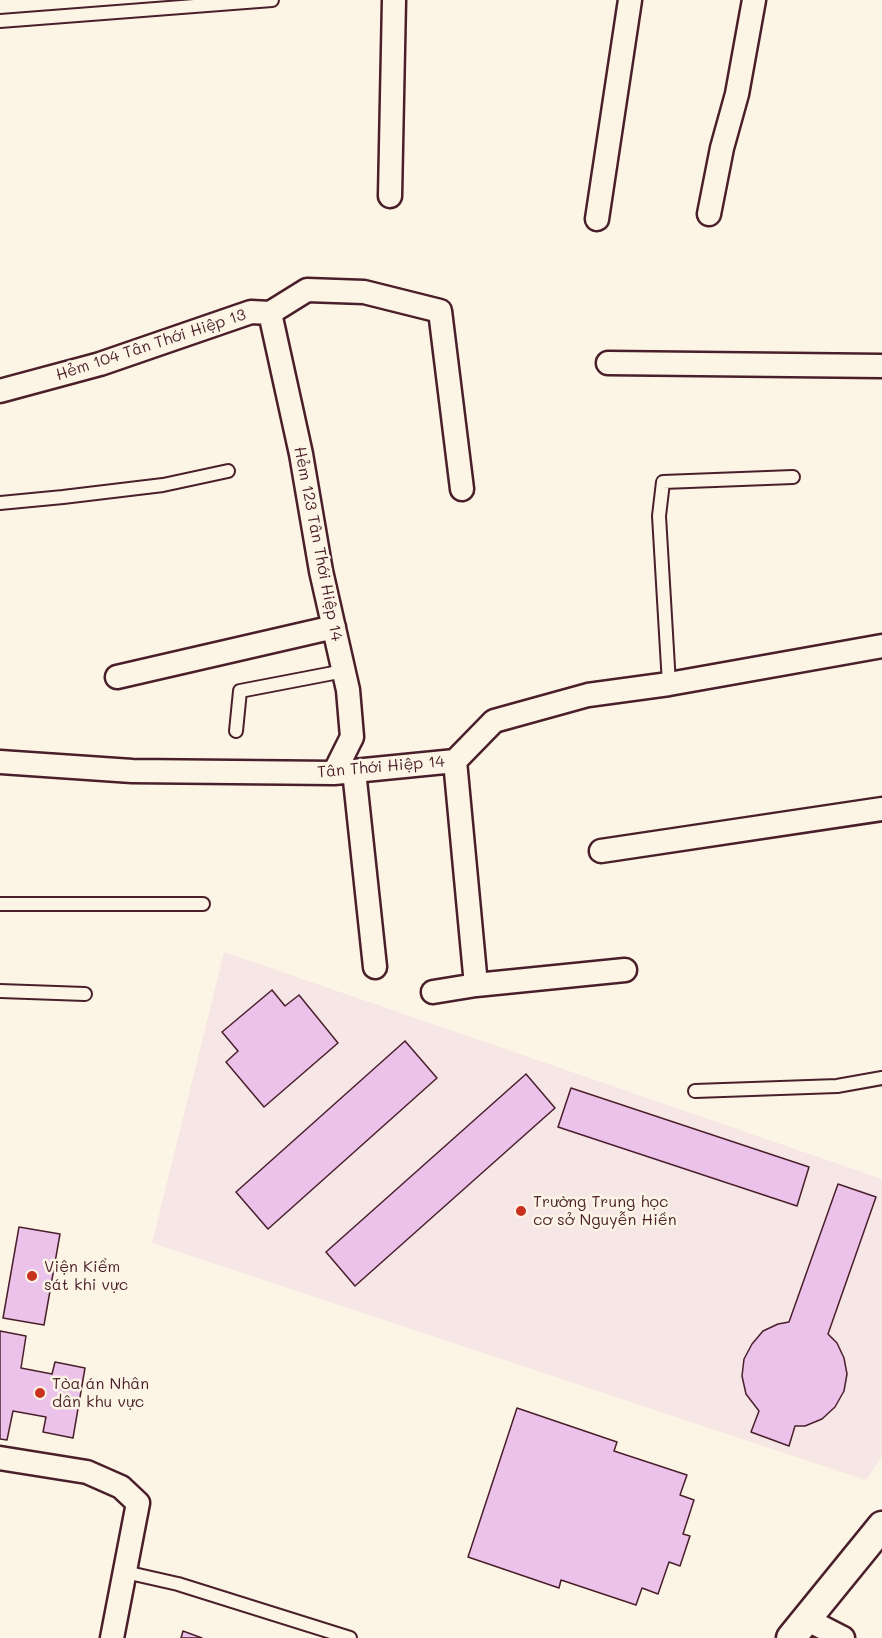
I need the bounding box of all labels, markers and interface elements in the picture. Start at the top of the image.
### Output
street label: Hẻm 104 Tân Thới Hiệp 13 [54,305,248,385]
street label: Hẻm 123 Tân Thới Hiệp 14 [290,445,346,643]
street label: Tân Thới Hiệp 14 [316,752,446,782]
place label: Trường Trung học cơ sở Nguyễn Hiền [533,1192,677,1230]
marker: Trường Trung học cơ sở Nguyễn Hiền [514,1204,528,1218]
place label: Viện Kiểm sát khi vực [44,1257,128,1295]
marker: Viện Kiểm sát khi vực [25,1269,39,1283]
place label: Tòa án Nhân dân khu vực [52,1374,149,1412]
marker: Tòa án Nhân dân khu vực [33,1386,47,1400]

